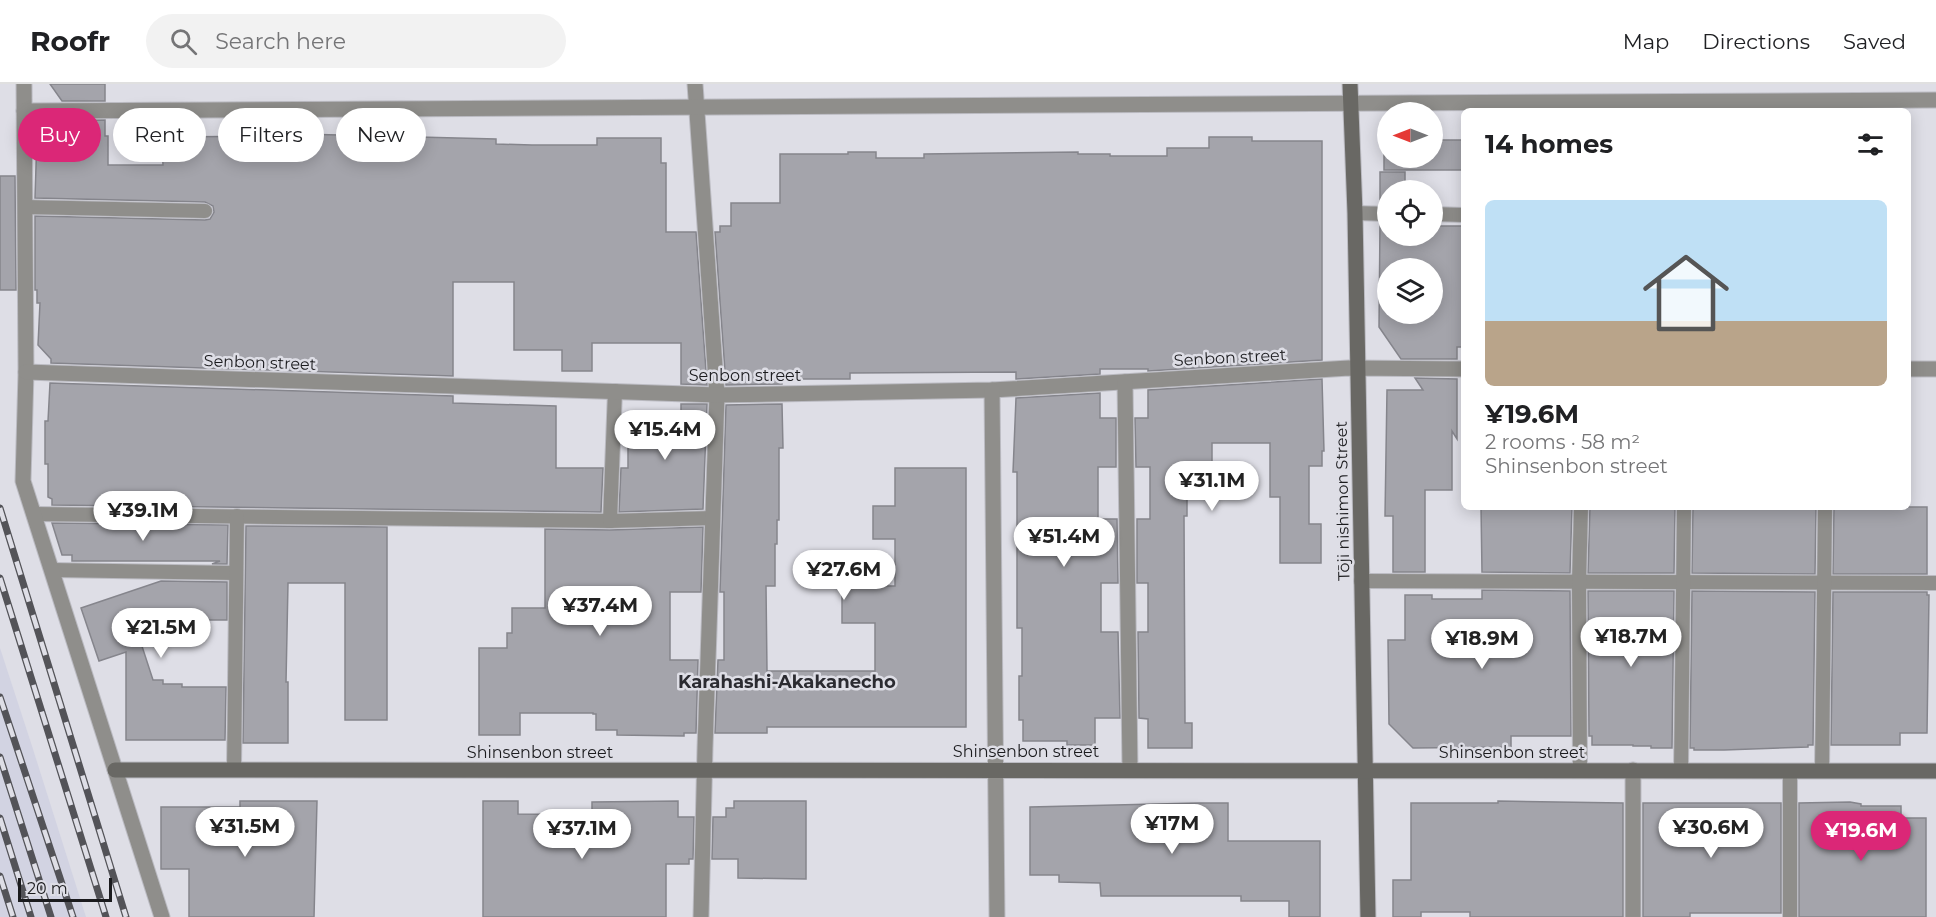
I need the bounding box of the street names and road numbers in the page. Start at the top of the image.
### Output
street label: Senbon street [1173,345,1287,370]
street label: Senbon street [203,351,317,374]
street label: Senbon street [689,366,802,385]
street label: Tōji nishimon Street [1332,421,1353,581]
street label: Shinsenbon street [953,742,1100,761]
street label: Shinsenbon street [467,743,614,762]
street label: Shinsenbon street [1439,743,1586,762]

